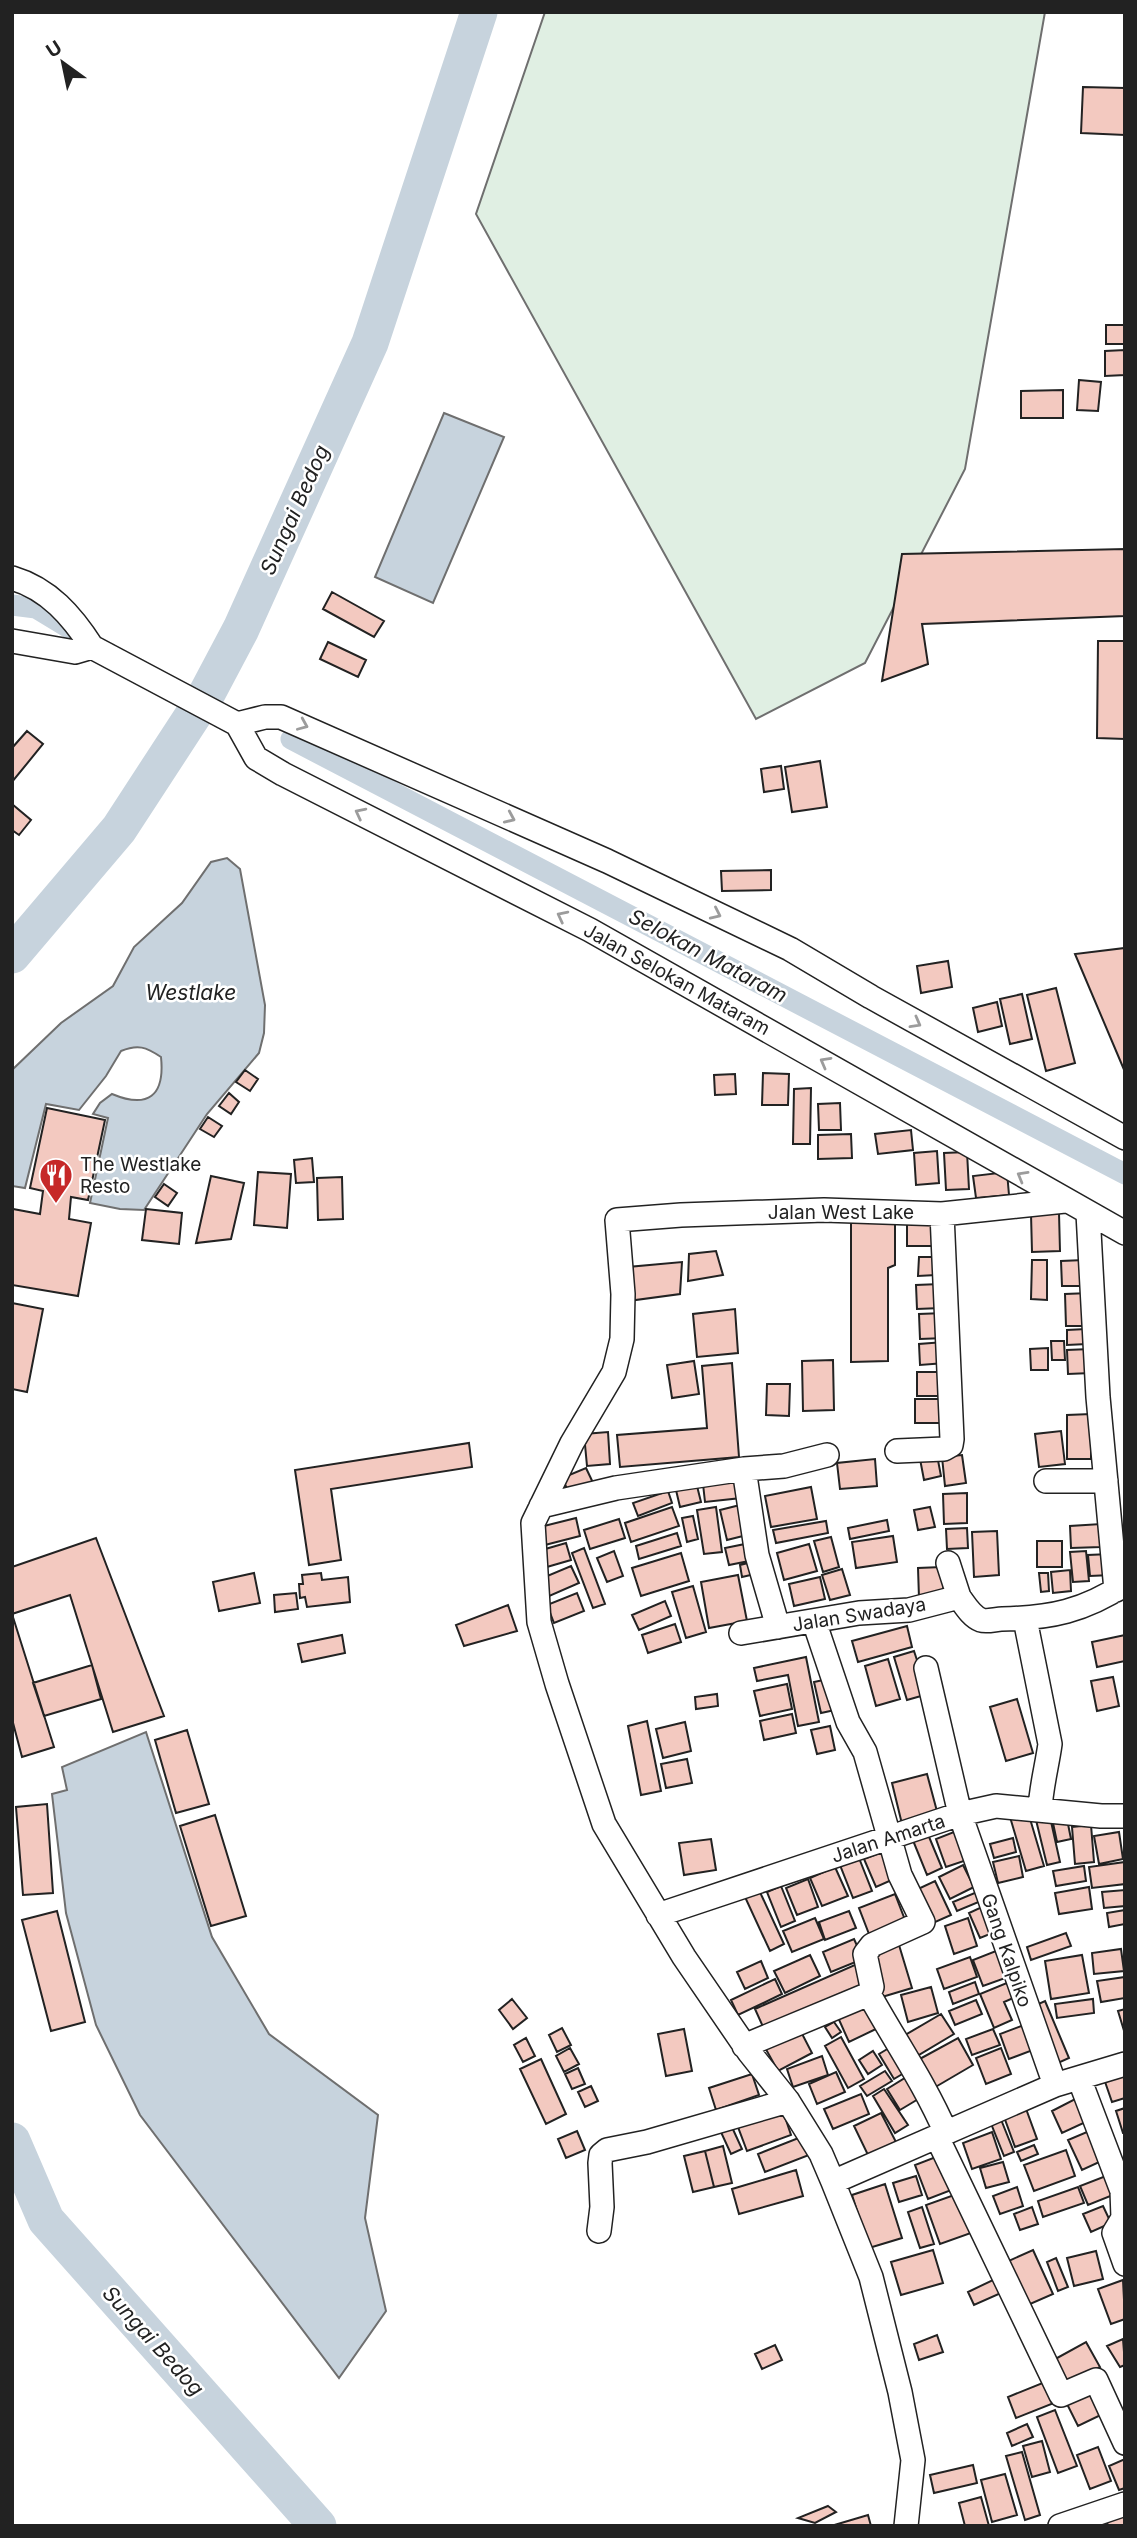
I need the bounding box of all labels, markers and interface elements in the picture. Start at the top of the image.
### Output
north arrow [28,28,98,98]
text: U [42,36,66,63]
water label: Sungai Bedog [255,441,334,578]
one-way arrow [295,717,308,731]
one-way arrow [355,807,367,821]
one-way arrow [503,810,516,824]
water label: Selokan Mataram [625,903,792,1008]
one-way arrow [709,906,721,920]
one-way arrow [557,911,569,924]
street label: Jalan Selokan Mataram [580,919,774,1040]
water label: Westlake [146,980,236,1005]
one-way arrow [909,1014,922,1028]
one-way arrow [820,1057,833,1070]
place label: The Westlake Resto [80,1153,201,1198]
restaurant icon: The Westlake Resto [37,1156,75,1205]
one-way arrow [1017,1171,1030,1184]
street label: Jalan West Lake [768,1201,914,1224]
street label: Jalan Swadaya [791,1593,928,1636]
street label: Jalan Amarta [828,1809,948,1868]
street label: Gang Kalpiko [976,1890,1037,2010]
water label: Sungai Bedog [97,2281,209,2401]

